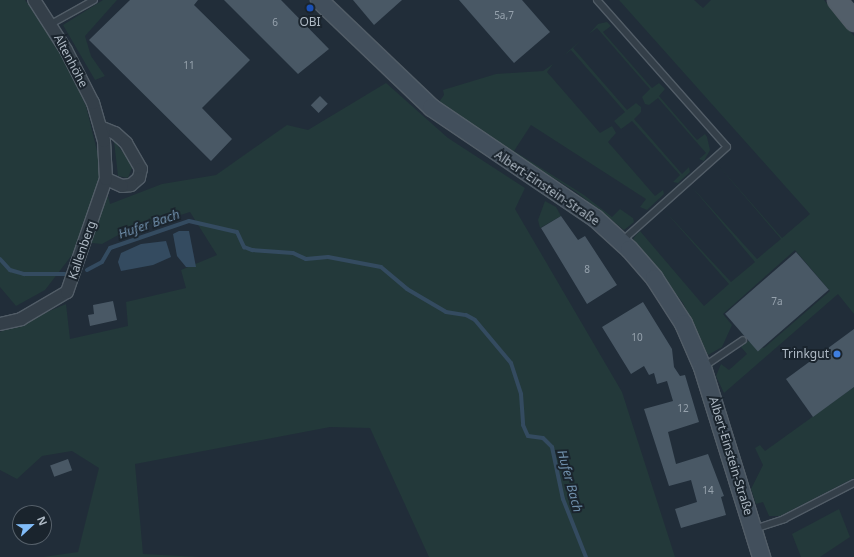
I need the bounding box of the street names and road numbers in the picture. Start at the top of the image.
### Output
street label: Altenhöhe [51,32,91,90]
street label: Albert-Einstein-Straße [492,148,602,228]
street label: Kallenberg [65,219,99,281]
street label: Albert-Einstein-Straße [706,395,756,517]

